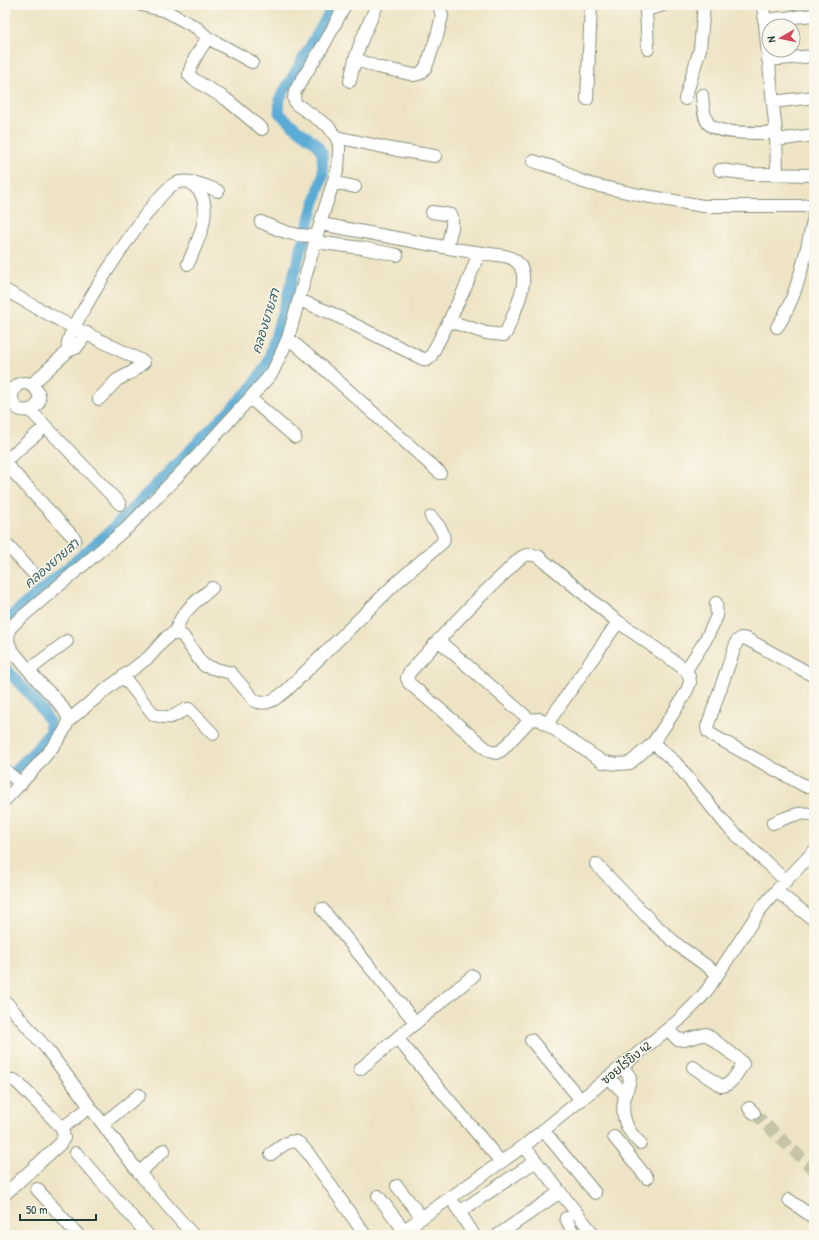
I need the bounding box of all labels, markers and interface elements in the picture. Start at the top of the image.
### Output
north arrow [761,18,801,58]
text: N [764,35,778,44]
water label: คลองยายสา [247,285,284,356]
water label: คลองยายสา [20,533,83,592]
street label: ซอยไร่ขิง 42 [597,1037,655,1088]
scale bar [20,1196,96,1222]
text: 50 m [26,1201,47,1218]

